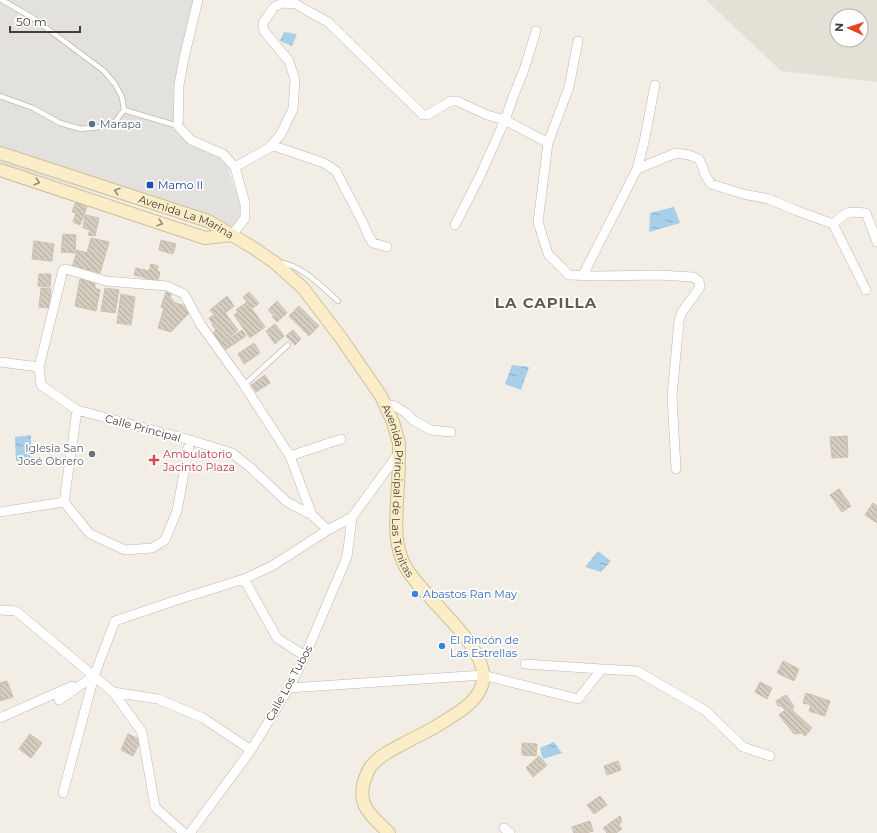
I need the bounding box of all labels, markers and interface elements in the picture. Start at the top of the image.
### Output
scale bar [10,8,80,34]
north arrow [829,8,869,48]
text: 50 m [16,14,47,29]
text: N [832,23,846,32]
place label: Marapa [100,117,141,131]
marker: Marapa [87,119,97,129]
one-way arrow [33,177,40,186]
place label: Mamo II [158,178,203,192]
marker: Mamo II [145,180,155,190]
one-way arrow [114,188,121,196]
street label: Avenida La Marina [137,192,236,242]
one-way arrow [157,218,164,227]
district label: LA CAPILLA [495,293,597,312]
street label: Avenida Principal de Las Tunitas [379,402,417,580]
street label: Calle Principal [104,411,182,445]
place label: Iglesia San José Obrero [17,441,84,468]
place label: Ambulatorio Jacinto Plaza [162,447,235,474]
marker: Iglesia San José Obrero [87,449,97,459]
marker: Ambulatorio Jacinto Plaza [148,454,160,466]
place label: Abastos Ran May [423,587,517,601]
marker: Abastos Ran May [410,589,420,599]
place label: El Rincón de Las Estrellas [450,633,519,660]
marker: El Rincón de Las Estrellas [437,641,447,651]
street label: Calle Los Tubos [262,642,316,723]

